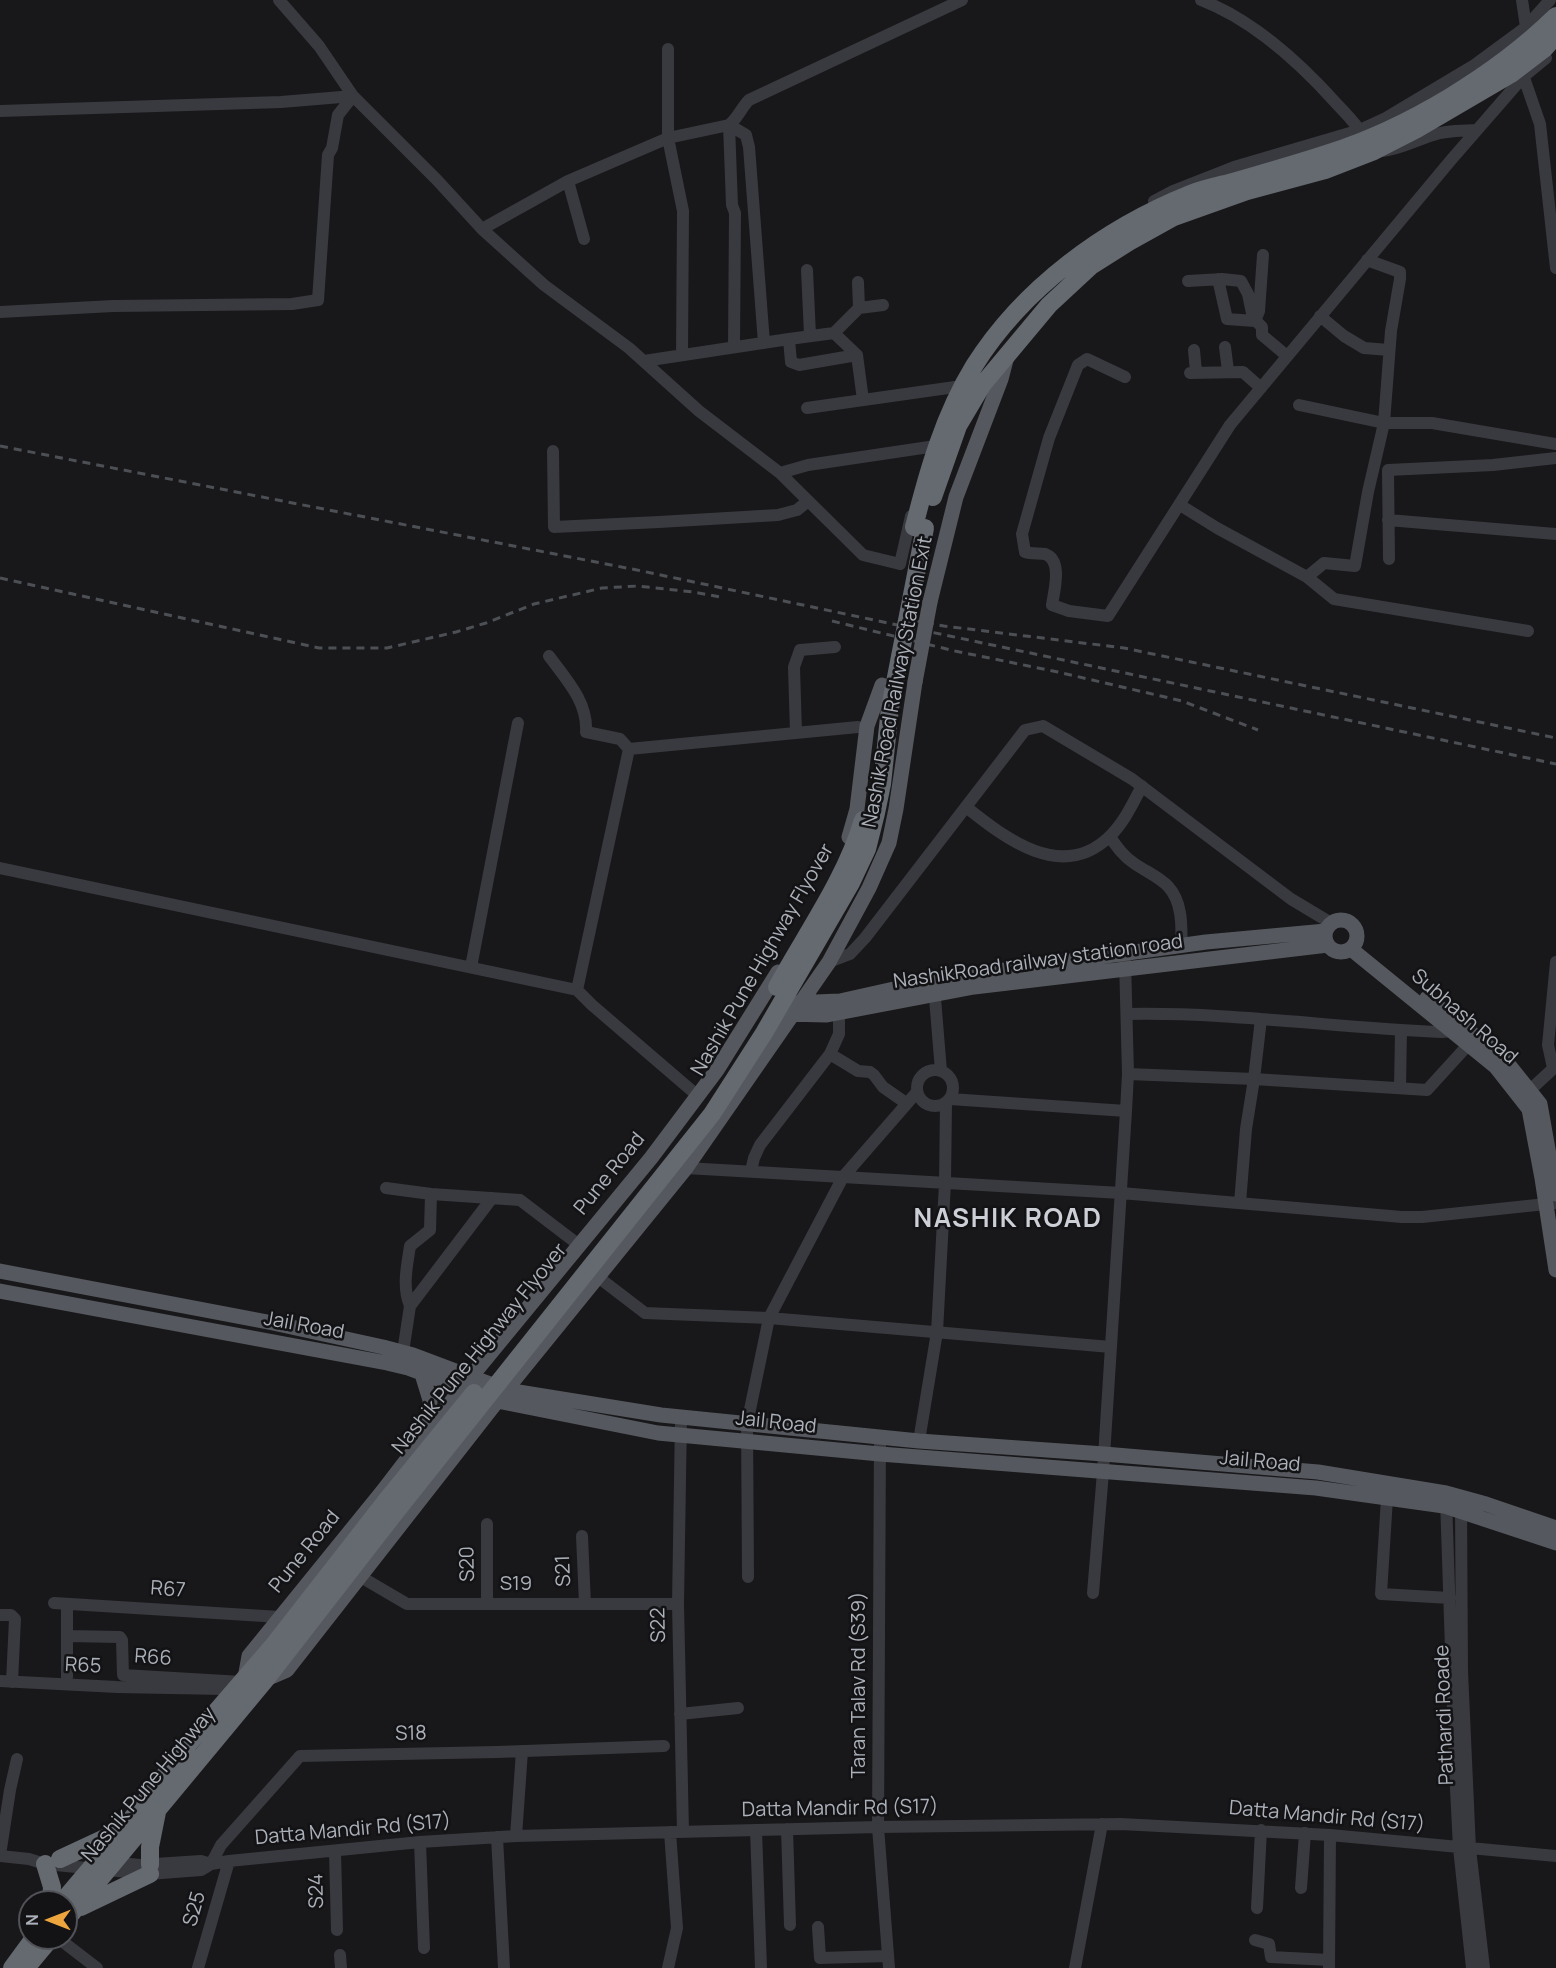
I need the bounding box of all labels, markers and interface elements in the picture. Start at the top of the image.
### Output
street label: Nashik Road Railway Station Exit [858,534,938,830]
street label: Nashik Pune Highway Flyover [687,840,839,1080]
street label: NashikRoad railway station road [892,930,1184,994]
street label: Subhash Road [1406,964,1522,1070]
street label: Pune Road [570,1128,650,1220]
district label: NASHIK ROAD [913,1204,1103,1236]
street label: Nashik Pune Highway Flyover [388,1239,572,1459]
street label: Jail Road [262,1307,346,1345]
street label: Jail Road [734,1407,818,1439]
street label: Jail Road [1219,1447,1301,1477]
street label: Pune Road [265,1506,345,1598]
street label: S20 [456,1546,480,1582]
street label: S21 [551,1555,577,1587]
street label: S19 [500,1572,532,1596]
street label: R67 [150,1577,186,1603]
street label: Taran Talav Rd (S39) [847,1591,871,1779]
street label: S22 [647,1607,671,1643]
street label: Pathardi Roade [1431,1644,1459,1786]
street label: R66 [133,1645,173,1671]
street label: R65 [64,1653,102,1679]
street label: Nashik Pune Highway [77,1703,221,1867]
street label: S18 [395,1722,427,1746]
street label: Datta Mandir Rd (S17) [741,1795,939,1823]
street label: Datta Mandir Rd (S17) [1228,1796,1426,1838]
street label: Datta Mandir Rd (S17) [254,1809,452,1851]
street label: S24 [305,1873,329,1909]
street label: S25 [179,1889,211,1929]
north arrow [18,1890,78,1950]
text: N [21,1914,43,1926]

